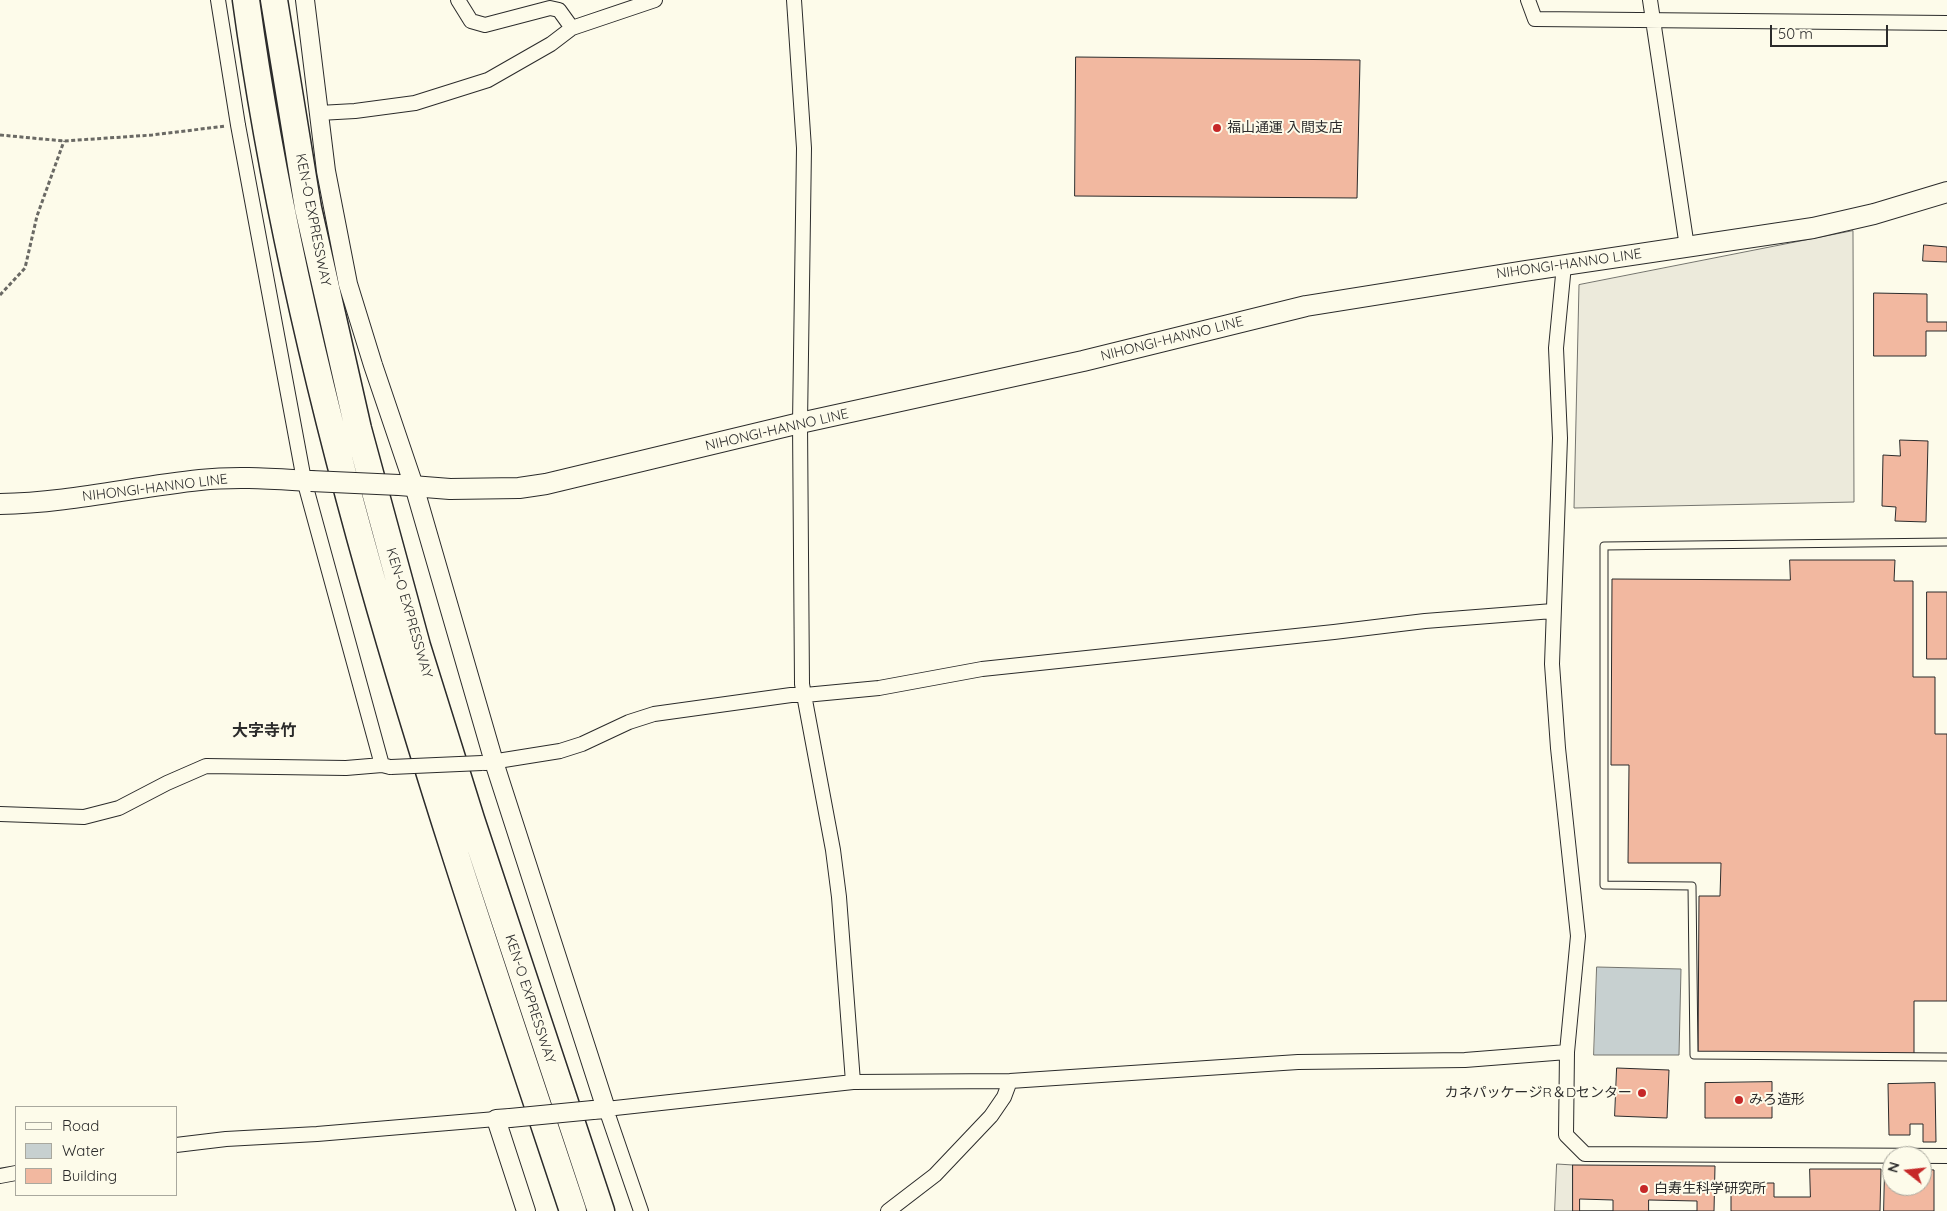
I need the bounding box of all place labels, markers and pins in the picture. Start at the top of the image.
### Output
place label: 福山通運 入間支店 [1227,120,1343,136]
marker: 福山通運 入間支店 [1211,122,1223,134]
place label: カネパッケージR＆Dセンター [1445,1085,1632,1101]
marker: カネパッケージR＆Dセンター [1636,1087,1648,1099]
place label: みろ造形 [1749,1092,1805,1108]
marker: みろ造形 [1733,1094,1745,1106]
place label: 白寿生科学研究所 [1654,1181,1766,1197]
marker: 白寿生科学研究所 [1638,1183,1650,1195]

